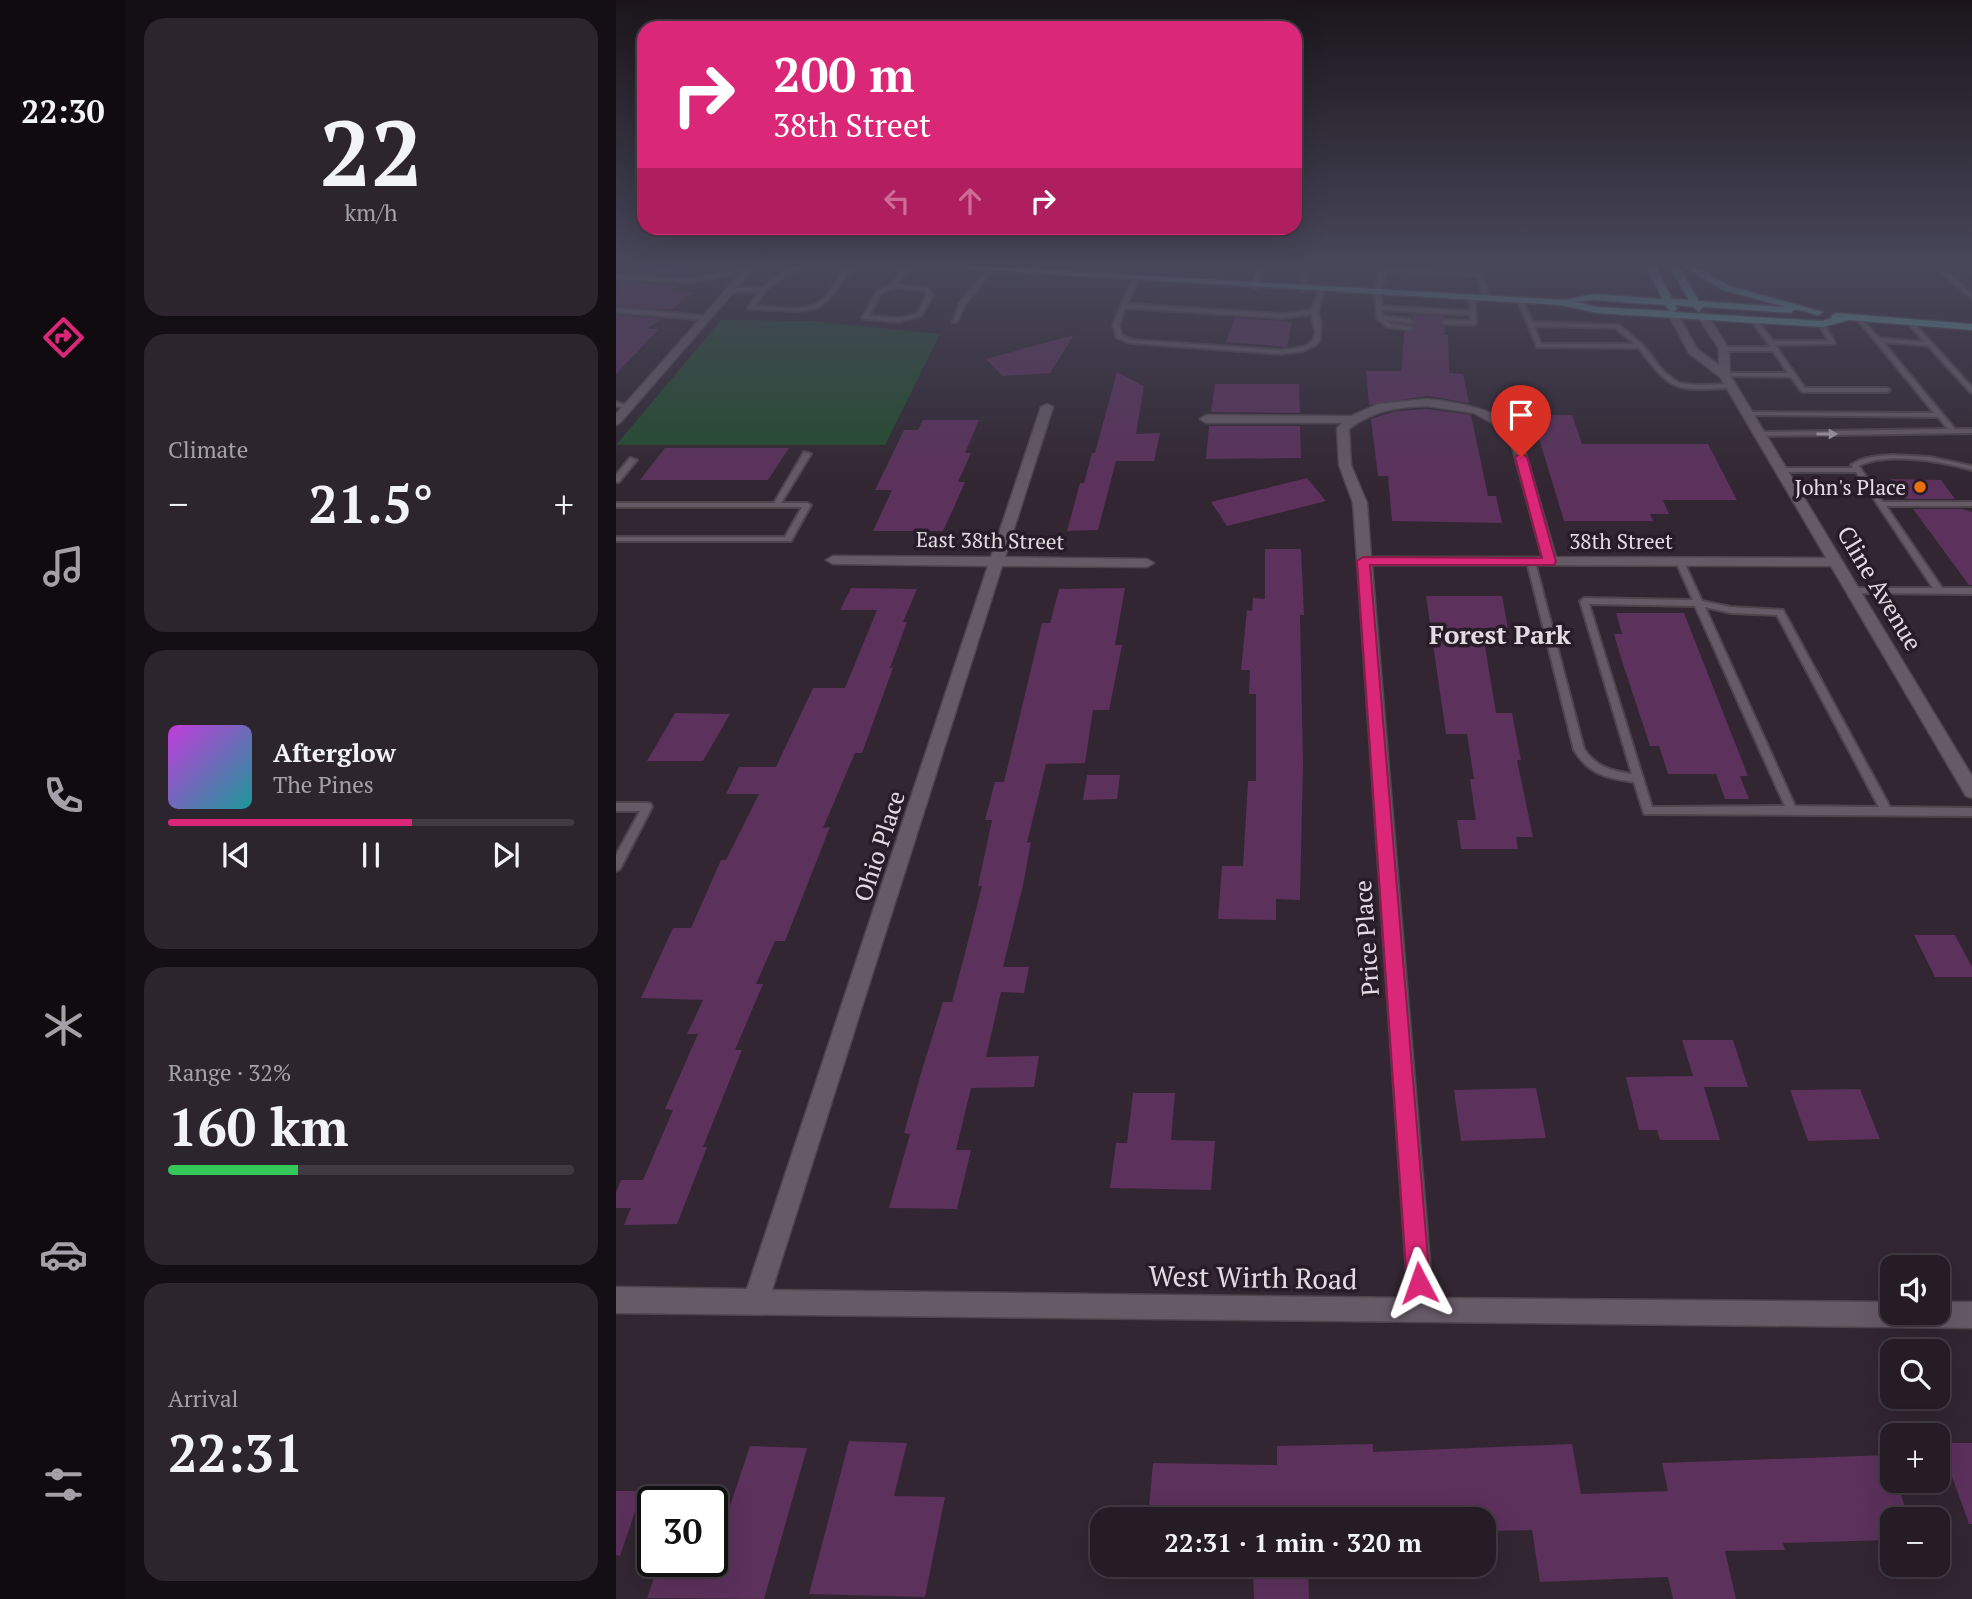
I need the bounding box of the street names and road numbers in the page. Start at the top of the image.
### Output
street label: Cline Avenue [1830,520,1930,656]
street label: East 38th Street [916,525,1065,555]
street label: 38th Street [1569,527,1673,555]
street label: Ohio Place [846,787,912,905]
street label: Price Place [1346,879,1386,997]
street label: West Wirth Road [1148,1257,1358,1297]

